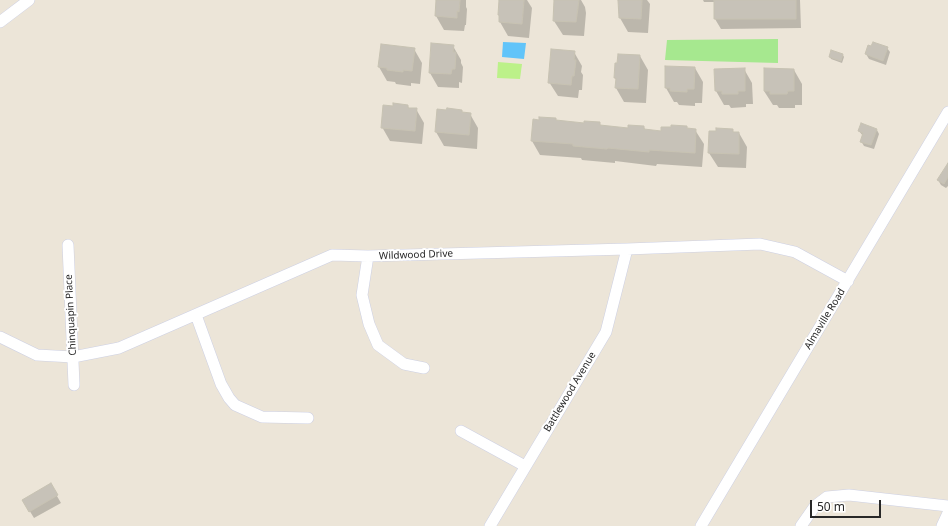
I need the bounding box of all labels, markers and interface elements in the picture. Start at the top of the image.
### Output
street label: Wildwood Drive [379,248,453,262]
street label: Chinquapin Place [63,274,79,356]
street label: Almaville Road [802,286,848,352]
street label: Battlewood Avenue [541,350,599,434]
scale bar [812,492,883,518]
text: 50 m [817,498,845,515]

